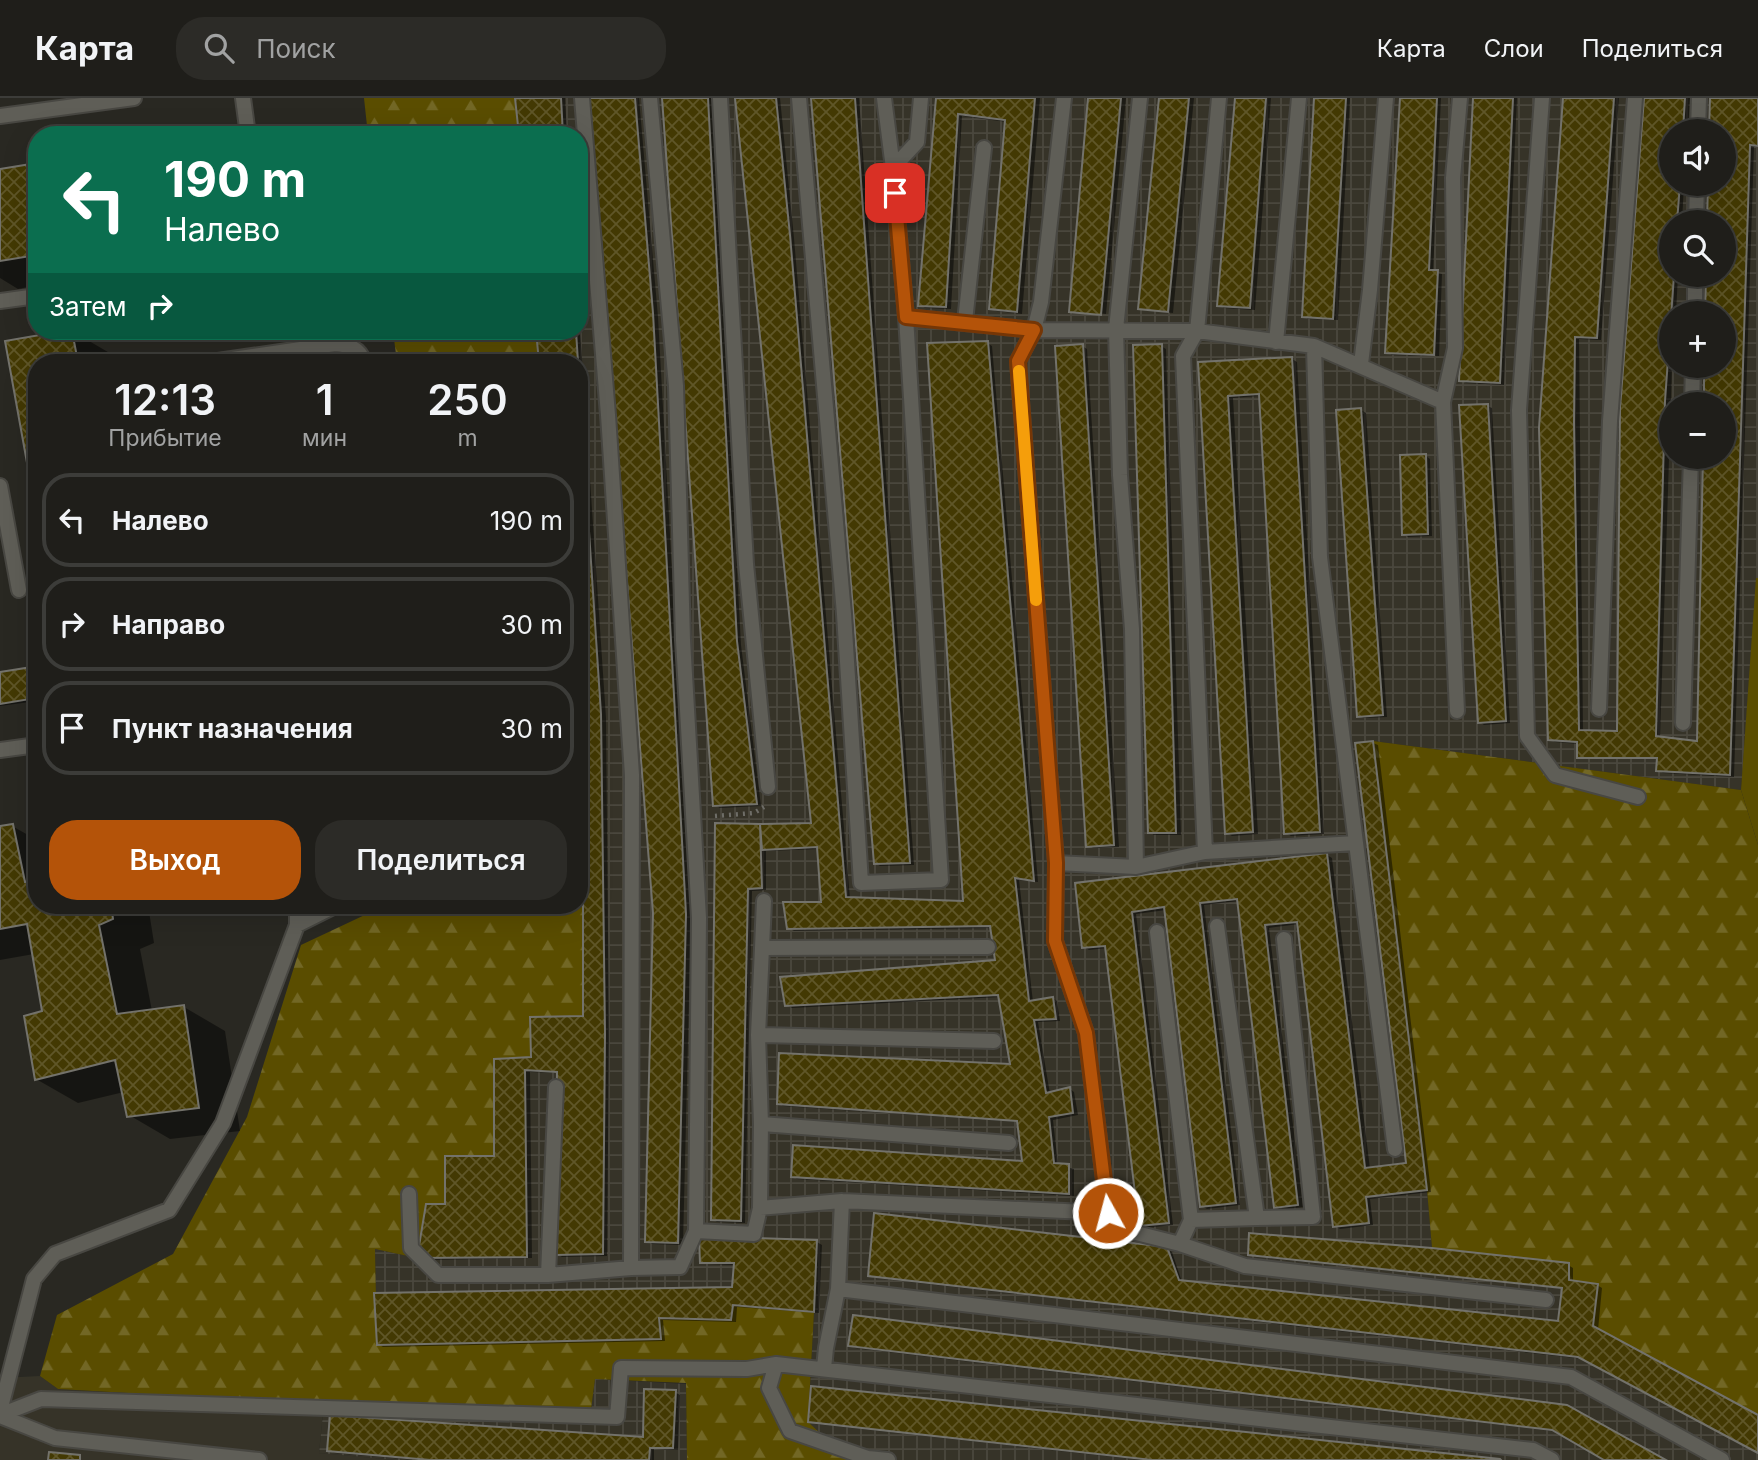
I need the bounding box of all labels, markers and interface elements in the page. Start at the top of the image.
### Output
search box [176,17,666,80]
text: Карта [35,28,134,68]
icon: search [200,29,238,67]
text: Поиск [256,33,335,64]
text: Карта [1377,34,1446,63]
text: Слои [1484,34,1544,63]
text: Поделиться [1582,34,1723,63]
map controls [1659,119,1736,469]
button: sound [1659,119,1736,196]
text: 190 m [164,150,306,209]
icon: left [49,154,140,245]
pin [865,163,925,223]
icon: arrive [876,174,914,212]
text: Налево [164,210,280,249]
button: search [1659,210,1736,287]
icon: right [141,287,179,325]
text: Затем [49,291,127,322]
button: + [1659,301,1736,378]
text: 12:13 [114,374,216,425]
text: 1 [316,374,333,425]
text: 250 [427,374,508,425]
button: − [1659,392,1736,469]
text: Прибытие [108,424,222,452]
text: мин [302,424,347,452]
text: m [457,424,478,452]
icon: left [53,501,91,539]
text: Налево [112,505,209,536]
text: 190 m [490,505,563,536]
icon: right [53,605,91,643]
text: Направо [112,609,225,640]
text: 30 m [500,609,563,640]
icon: arrive [53,709,91,747]
text: Пункт назначения [112,713,353,744]
text: 30 m [500,713,563,744]
button: Выход [49,820,301,900]
button: Поделиться [315,820,567,900]
position arrow [1071,1176,1145,1250]

